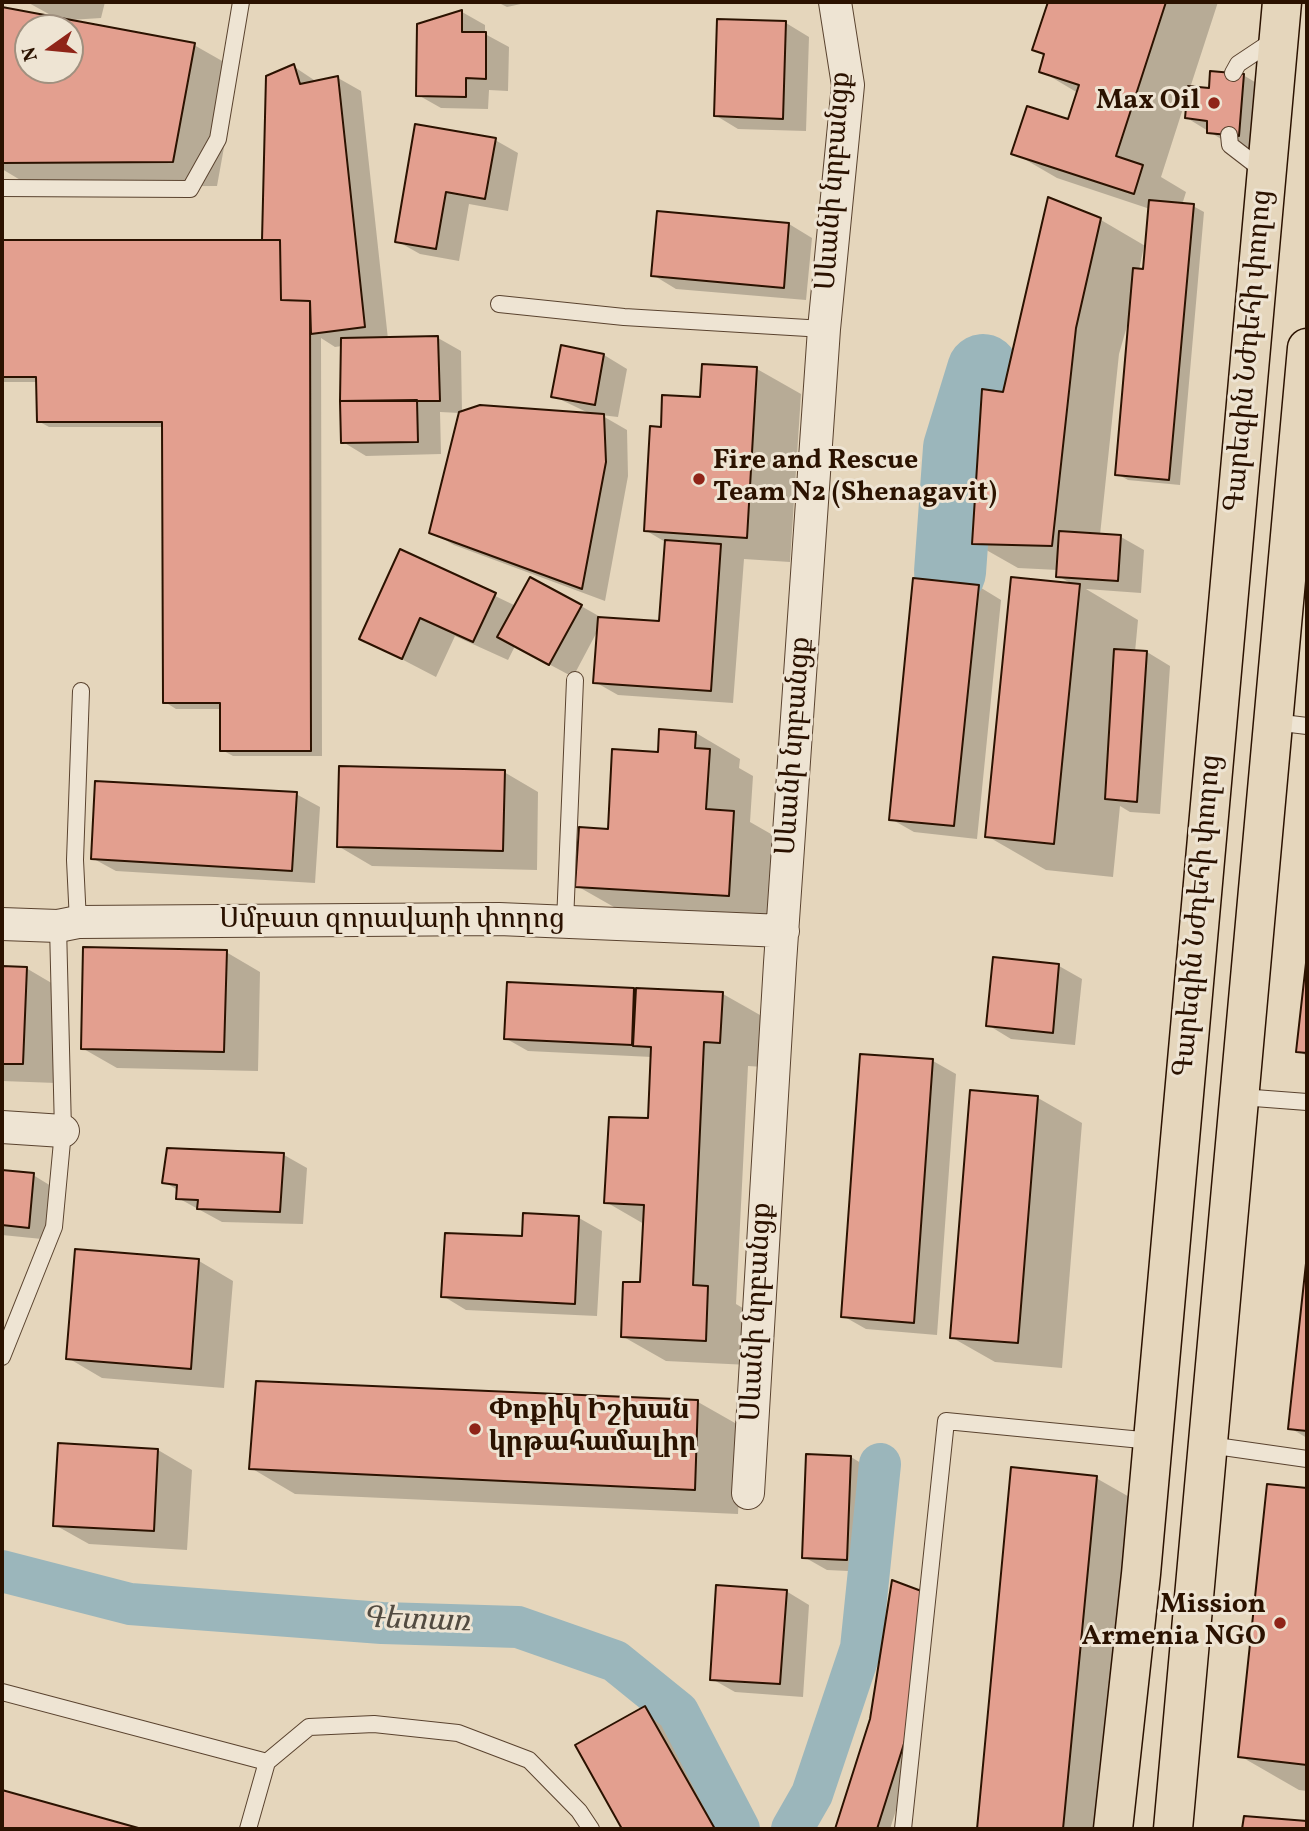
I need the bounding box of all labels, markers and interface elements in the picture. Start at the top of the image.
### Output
north arrow [14,14,84,84]
text: N [16,44,45,64]
street label: Սևանի նրբանցք [812,70,860,292]
place label: Max Oil [1096,86,1200,120]
marker: Max Oil [1206,95,1222,111]
street label: Գարեգին Նժդեհի փողոց [1220,188,1282,514]
place label: Fire and Rescue Team N2 (Shenagavit) [713,446,997,512]
marker: Fire and Rescue Team N2 (Shenagavit) [691,471,707,487]
street label: Սևանի նրբանցք [772,635,820,857]
street label: Գարեգին Նժդեհի փողոց [1169,753,1231,1079]
street label: Սմբատ զորավարի փողոց [219,905,565,939]
street label: Սևանի նրբանցք [736,1202,782,1422]
place label: Փոքիկ Իշխան կրթահամալիր [489,1396,696,1462]
marker: Փոքիկ Իշխան կրթահամալիր [467,1421,483,1437]
place label: Mission Armenia NGO [1082,1590,1266,1656]
water label: Գետառ [361,1603,471,1643]
marker: Mission Armenia NGO [1272,1615,1288,1631]

